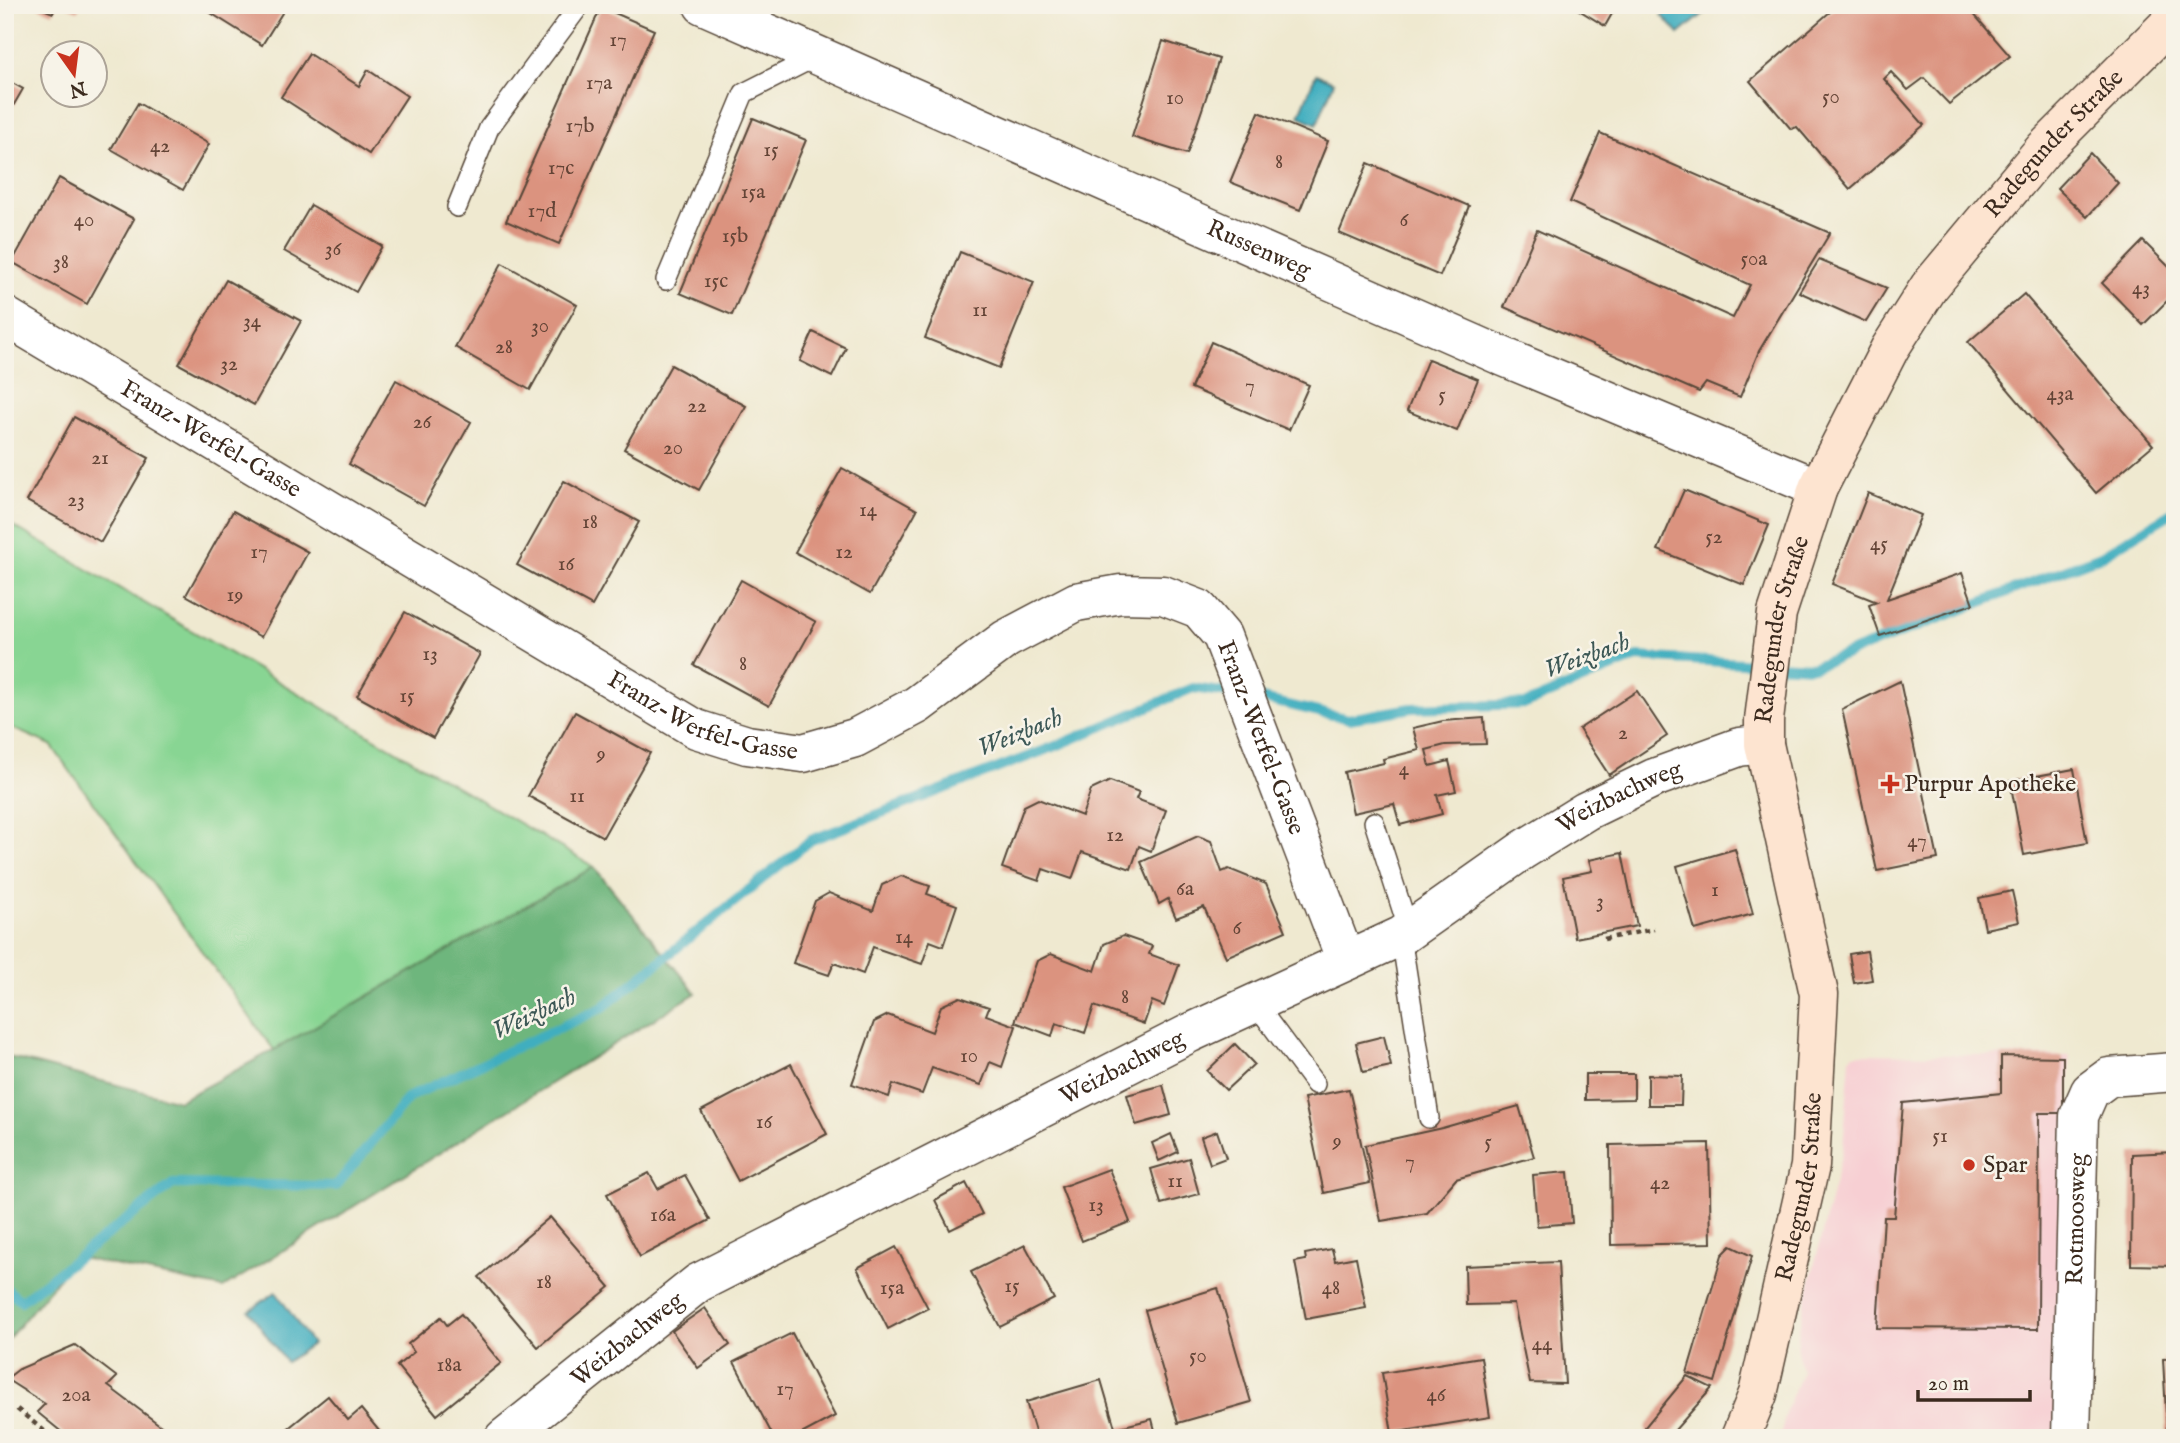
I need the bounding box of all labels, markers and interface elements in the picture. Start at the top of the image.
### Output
house number: 17 [609,27,627,54]
north arrow [38,38,108,108]
street label: Radegunder Straße [1978,63,2130,224]
house number: 17a [586,70,613,97]
text: N [66,75,89,102]
house number: 50 [1822,84,1840,111]
house number: 10 [1166,85,1184,112]
house number: 17b [566,113,594,140]
house number: 42 [150,133,170,160]
house number: 15 [763,137,779,164]
house number: 8 [1275,149,1283,176]
house number: 17c [548,155,574,182]
house number: 15a [741,179,766,206]
house number: 17d [528,198,557,225]
house number: 40 [74,207,94,234]
house number: 6 [1400,207,1410,234]
street label: Russenweg [1202,213,1317,286]
house number: 15b [722,223,748,250]
house number: 36 [325,236,342,263]
house number: 50a [1741,246,1768,273]
house number: 38 [53,249,69,276]
house number: 15c [704,268,728,295]
house number: 43 [2132,275,2150,302]
house number: 11 [972,297,988,324]
house number: 34 [243,308,262,335]
house number: 30 [531,313,549,340]
house number: 28 [495,334,513,361]
house number: 32 [220,351,238,378]
street label: Franz-Werfel-Gasse [115,373,307,505]
house number: 7 [1245,373,1255,400]
house number: 43a [2046,381,2075,408]
house number: 5 [1438,382,1446,409]
house number: 22 [687,393,707,420]
house number: 26 [413,409,432,436]
house number: 20 [663,435,683,462]
house number: 21 [91,445,109,472]
house number: 23 [67,487,85,514]
house number: 14 [859,497,878,524]
house number: 18 [582,509,598,536]
house number: 52 [1705,524,1723,551]
house number: 45 [1870,531,1888,558]
street label: Radegunder Straße [1748,532,1817,725]
house number: 17 [250,539,268,566]
house number: 12 [835,539,853,566]
house number: 16 [558,551,575,578]
house number: 19 [227,582,244,609]
water label: Weizbach [1540,625,1634,687]
street label: Franz-Werfel-Gasse [1210,636,1312,839]
house number: 13 [422,641,438,668]
house number: 8 [739,651,747,678]
street label: Franz-Werfel-Gasse [602,664,800,768]
house number: 15 [399,683,415,710]
water label: Weizbach [973,701,1067,765]
house number: 2 [1618,720,1628,747]
house number: 9 [595,741,606,768]
street label: Weizbachweg [1551,753,1687,841]
house number: 4 [1399,756,1410,783]
place label: Purpur Apotheke [1904,769,2076,800]
marker: Purpur Apotheke [1882,776,1898,792]
house number: 11 [569,783,585,810]
house number: 12 [1106,822,1124,849]
house number: 47 [1907,828,1927,855]
house number: 6a [1176,876,1195,903]
house number: 1 [1711,877,1719,904]
house number: 3 [1596,888,1604,915]
house number: 6 [1233,915,1243,942]
house number: 14 [895,924,914,951]
water label: Weizbach [487,980,581,1048]
house number: 8 [1121,984,1129,1011]
street label: Weizbachweg [1054,1022,1191,1112]
house number: 10 [960,1043,978,1070]
street label: Radegunder Straße [1769,1092,1829,1285]
house number: 16 [756,1109,773,1136]
house number: 51 [1932,1123,1948,1150]
house number: 9 [1331,1128,1342,1155]
house number: 5 [1484,1129,1492,1156]
house number: 7 [1405,1149,1415,1176]
place label: Spar [1983,1150,2028,1181]
street label: Rotmoosweg [2059,1152,2094,1285]
marker: Spar [1961,1157,1977,1173]
house number: 11 [1167,1168,1183,1195]
house number: 42 [1650,1170,1670,1197]
house number: 13 [1088,1192,1104,1219]
house number: 16a [650,1202,677,1229]
house number: 18 [536,1269,552,1296]
house number: 15 [1004,1273,1020,1300]
house number: 15a [880,1275,905,1302]
house number: 48 [1322,1275,1340,1302]
street label: Weizbachweg [565,1284,691,1394]
house number: 44 [1532,1331,1553,1358]
house number: 50 [1189,1343,1207,1370]
house number: 18a [436,1352,462,1379]
scale bar [1918,1359,2030,1403]
text: 20 m [1928,1371,1969,1398]
house number: 17 [776,1376,794,1403]
house number: 20a [61,1382,92,1409]
house number: 46 [1426,1382,1447,1409]

